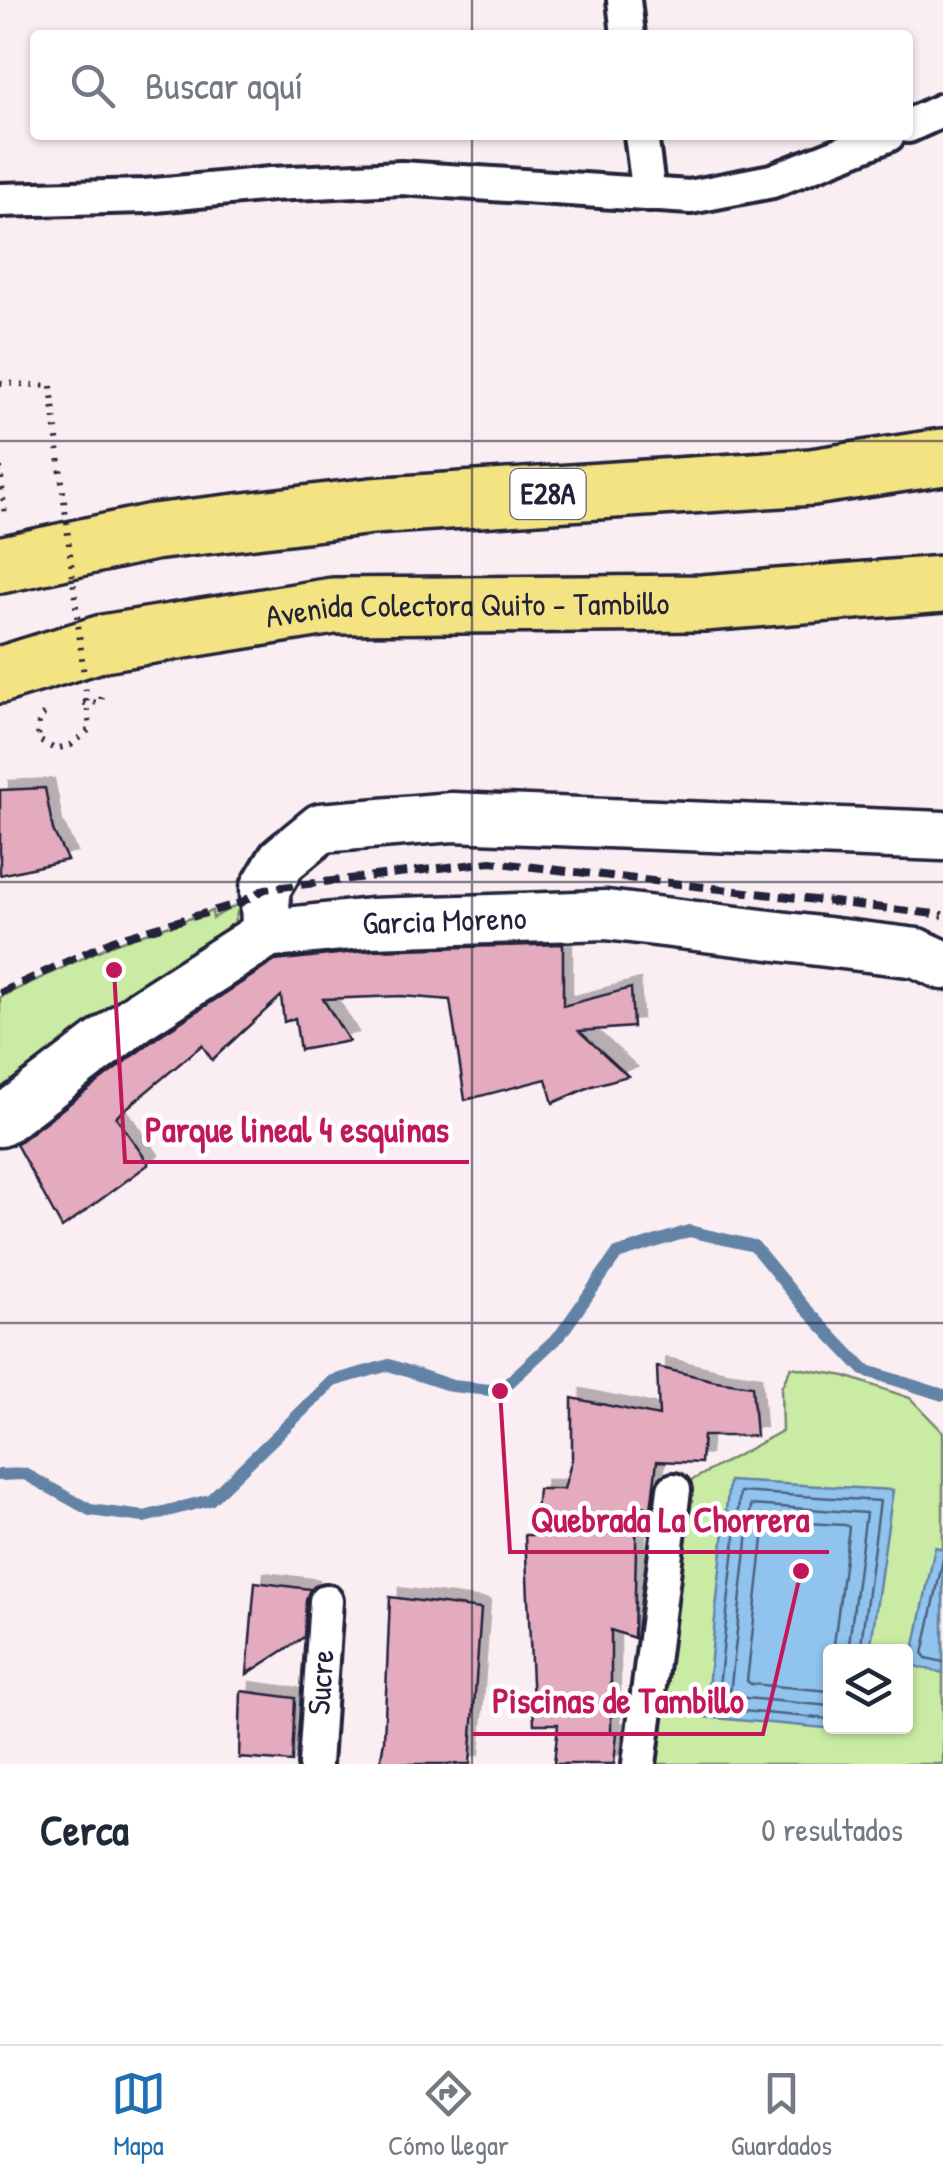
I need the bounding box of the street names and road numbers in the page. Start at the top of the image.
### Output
road number: E28A [510,469,586,519]
street label: Avenida Colectora Quito - Tambillo [262,581,670,638]
street label: Garcia Moreno [360,896,527,945]
street label: Sucre [296,1648,344,1716]

